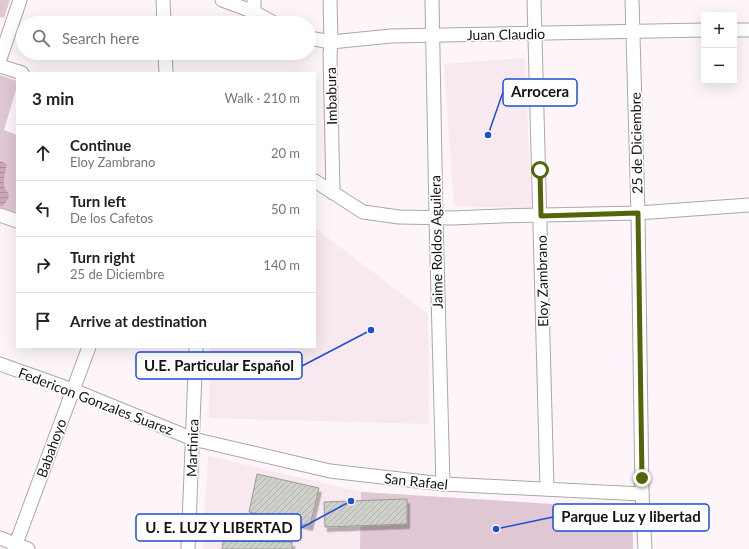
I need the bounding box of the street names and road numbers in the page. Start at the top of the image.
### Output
street label: Juan Claudio [467,25,545,43]
street label: Imbabura [322,67,340,125]
street label: 25 de Diciembre [627,92,645,194]
street label: Jaime Roldos Aguilera [426,175,446,309]
street label: Eloy Zambrano [533,235,551,327]
street label: Federicon Gonzales Suarez [16,364,176,438]
street label: Babahoyo [33,416,69,480]
street label: Martinica [182,419,202,477]
street label: San Rafael [383,469,449,493]

